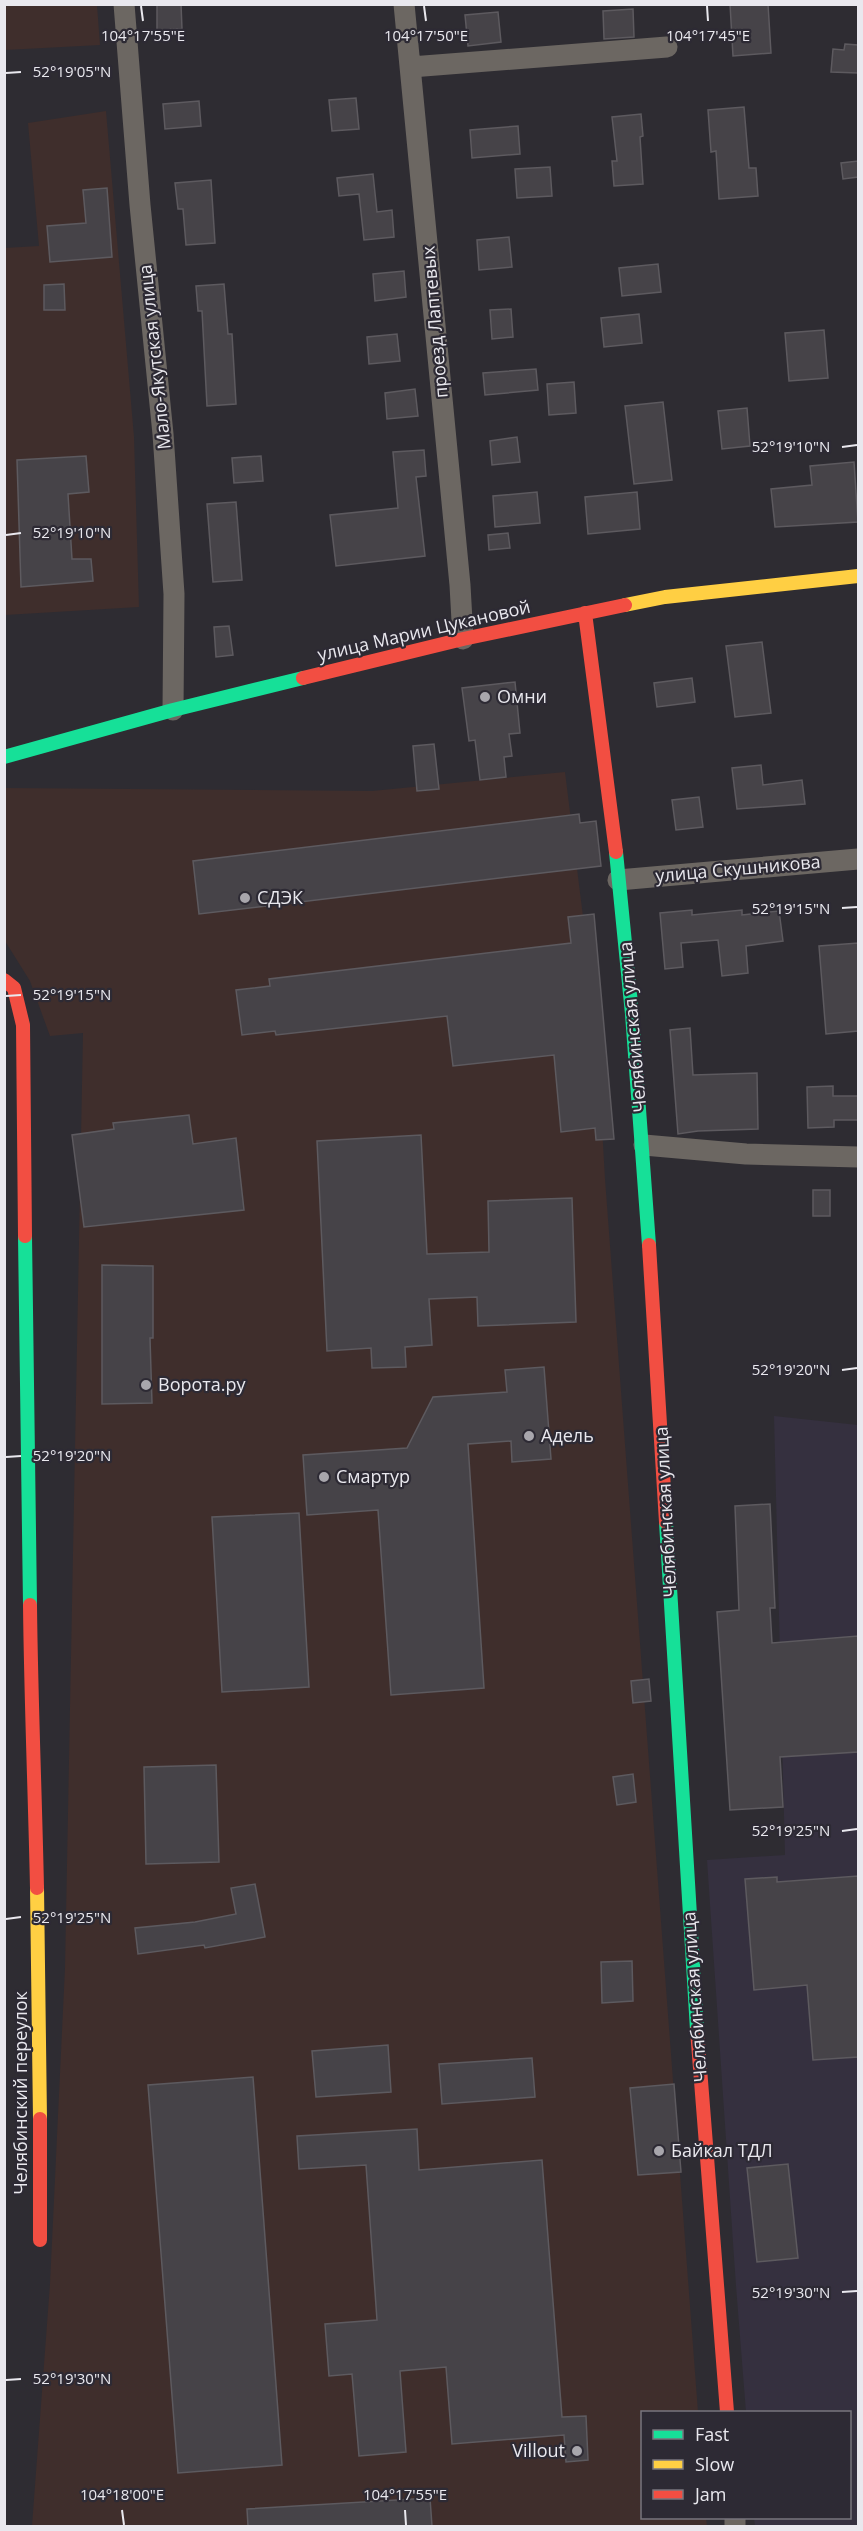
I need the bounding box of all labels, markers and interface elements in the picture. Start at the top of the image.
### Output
text: 104°17'55"E [101,25,185,45]
text: 104°17'50"E [384,25,468,45]
text: 104°17'45"E [666,25,750,45]
text: 52°19'05"N [33,61,111,81]
street label: проезд Лаптевых [415,244,453,399]
street label: Мало-Якутская улица [132,263,176,451]
text: 52°19'10"N [752,436,830,456]
text: 52°19'10"N [33,522,111,542]
street label: улица Марии Цукановой [315,594,533,666]
place label: Омни [497,684,547,708]
marker: Омни [478,690,492,704]
street label: улица Скушникова [654,849,821,887]
place label: СДЭК [257,885,303,909]
marker: СДЭК [238,891,252,905]
text: 52°19'15"N [752,898,830,918]
street label: Челябинская улица [613,941,651,1113]
text: 52°19'15"N [33,984,111,1004]
text: 52°19'20"N [752,1359,830,1379]
place label: Ворота.ру [158,1372,247,1396]
marker: Ворота.ру [139,1378,153,1392]
place label: Адель [541,1423,594,1447]
street label: Челябинская улица [649,1426,681,1598]
marker: Адель [522,1429,536,1443]
text: 52°19'20"N [33,1445,111,1465]
place label: Смартур [336,1464,410,1488]
marker: Смартур [317,1470,331,1484]
text: 52°19'25"N [752,1820,830,1840]
text: 52°19'25"N [33,1907,111,1927]
street label: Челябинская улица [676,1911,712,2083]
street label: Челябинский переулок [8,1990,32,2195]
place label: Байкал ТДЛ [671,2138,773,2162]
marker: Байкал ТДЛ [652,2144,666,2158]
text: 52°19'30"N [752,2282,830,2302]
text: 52°19'30"N [33,2368,111,2388]
legend [641,2411,851,2519]
text: Fast [695,2422,729,2446]
place label: Villout [512,2438,565,2462]
marker: Villout [570,2444,584,2458]
text: Slow [695,2452,734,2476]
text: Jam [693,2482,727,2506]
text: 104°18'00"E [80,2484,164,2504]
text: 104°17'55"E [363,2484,447,2504]

